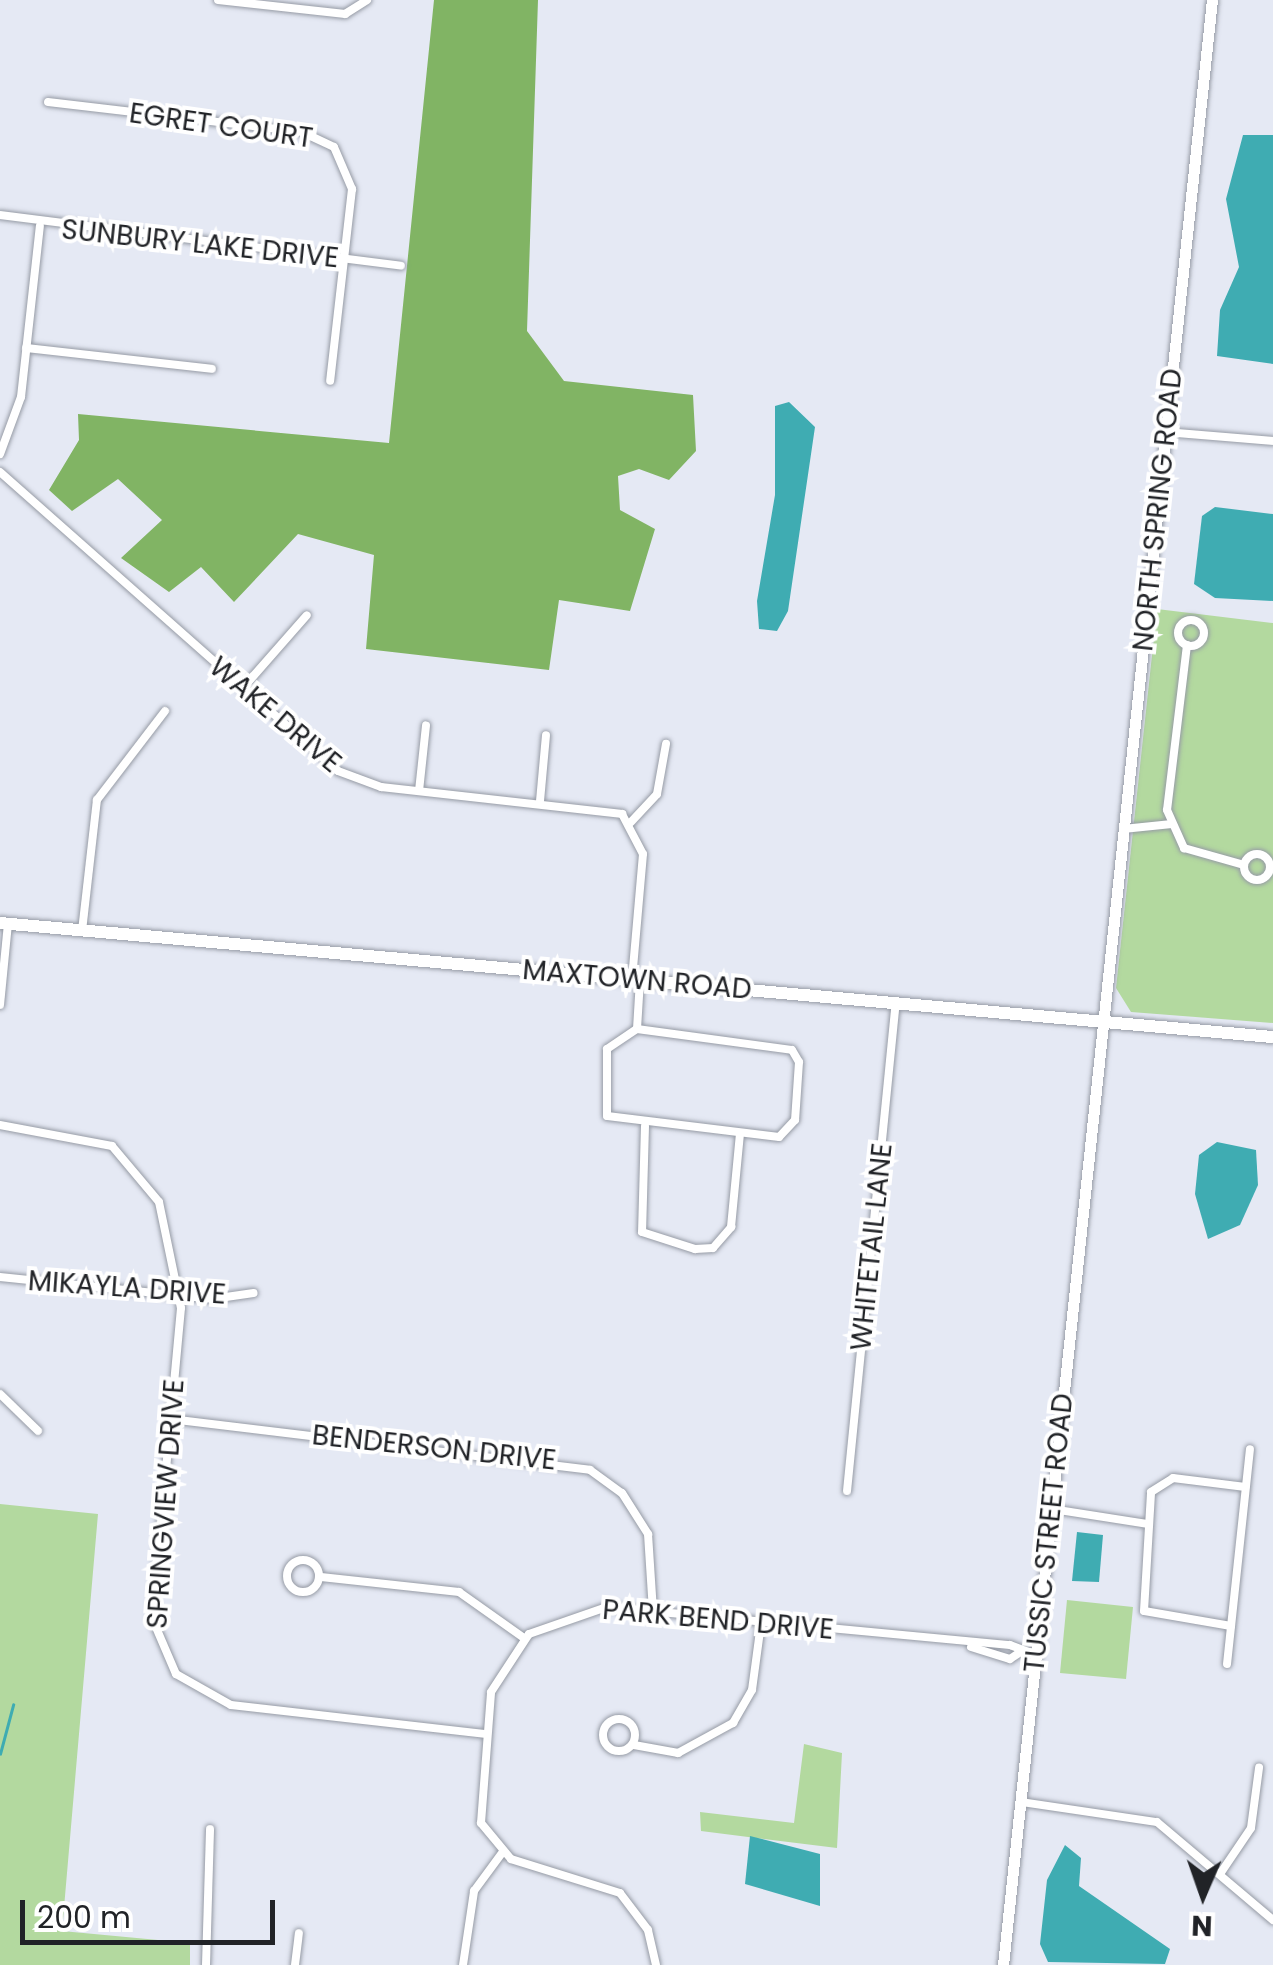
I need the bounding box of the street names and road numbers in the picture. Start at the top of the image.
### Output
street label: EGRET COURT [127,97,315,155]
street label: SUNBURY LAKE DRIVE [60,213,340,275]
street label: NORTH SPRING ROAD [1126,367,1190,653]
street label: WAKE DRIVE [202,650,348,780]
street label: MAXTOWN ROAD [521,953,753,1007]
street label: WHITETAIL LANE [844,1142,900,1352]
street label: MIKAYLA DRIVE [27,1264,227,1312]
street label: SPRINGVIEW DRIVE [141,1378,191,1630]
street label: TUSSIC STREET ROAD [1018,1392,1080,1674]
street label: BENDERSON DRIVE [310,1418,558,1478]
street label: PARK BEND DRIVE [601,1593,835,1647]

